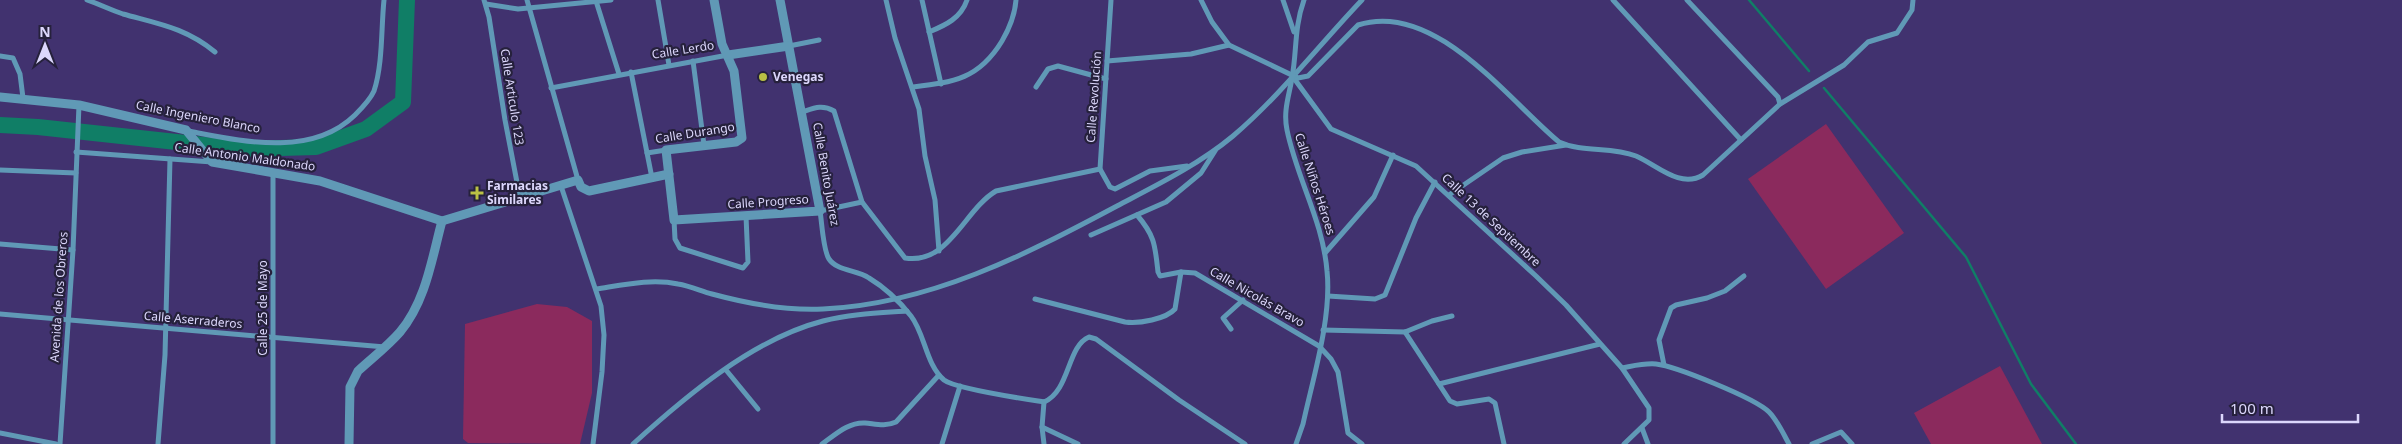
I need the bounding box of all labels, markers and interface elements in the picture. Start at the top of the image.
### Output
north arrow [20,20,70,70]
text: N [39,22,51,41]
street label: Calle Lerdo [651,36,715,63]
street label: Calle Articulo 123 [496,47,529,147]
street label: Calle Revolución [1082,51,1105,143]
place label: Venegas [773,68,823,85]
marker: Venegas [757,71,769,83]
street label: Calle Ingeniero Blanco [134,96,262,137]
street label: Calle Durango [654,118,736,147]
street label: Calle Benito Juárez [809,121,844,227]
street label: Calle Niños Héroes [1291,131,1340,237]
street label: Calle Antonio Maldonado [174,138,317,175]
street label: Calle 13 de Septiembre [1438,169,1545,270]
place label: Farmacias Similares [487,177,548,208]
marker: Farmacias Similares [471,187,483,199]
street label: Calle Progreso [727,190,809,213]
street label: Avenida de los Obreros [45,231,72,363]
street label: Calle 25 de Mayo [254,260,271,356]
street label: Calle Nicolás Bravo [1207,262,1308,331]
street label: Calle Aserraderos [143,307,243,332]
scale bar [2222,392,2358,424]
text: 100 m [2230,398,2274,418]

